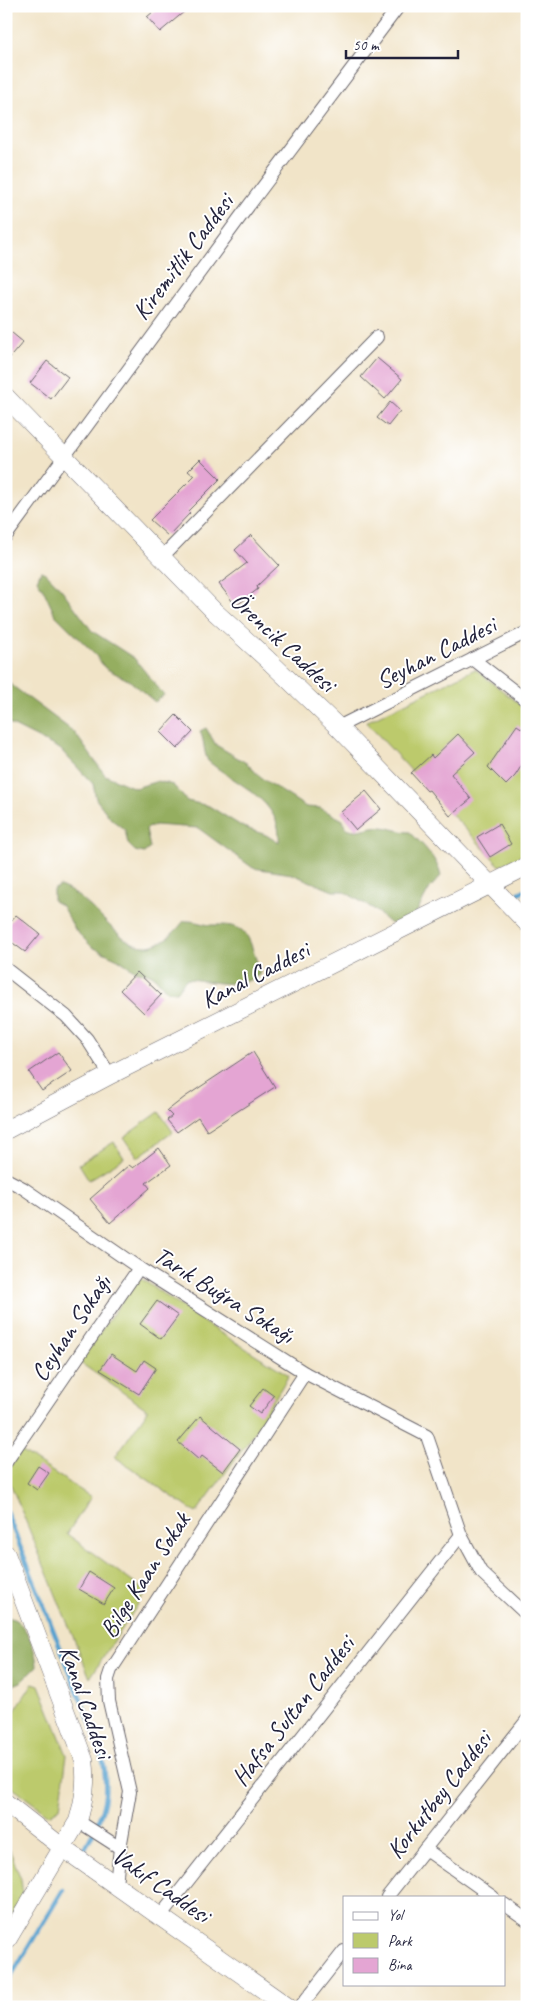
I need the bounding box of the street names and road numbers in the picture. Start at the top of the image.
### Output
street label: Kiremitlik Caddesi [125,185,243,326]
street label: Örencik Caddesi [223,585,345,701]
street label: Seyhan Caddesi [371,608,504,697]
street label: Kanal Caddesi [196,933,317,1016]
street label: Tarık Buğra Sokağı [148,1239,301,1352]
street label: Ceyhan Sokağı [24,1268,119,1387]
street label: Bilge Kaan Sokak [93,1505,198,1644]
street label: Hafsa Sultan Caddesi [224,1627,364,1792]
street label: Kanal Caddesi [52,1641,121,1766]
street label: Korkutbey Caddesi [379,1722,501,1865]
street label: Vakıf Caddesi [106,1840,219,1932]

